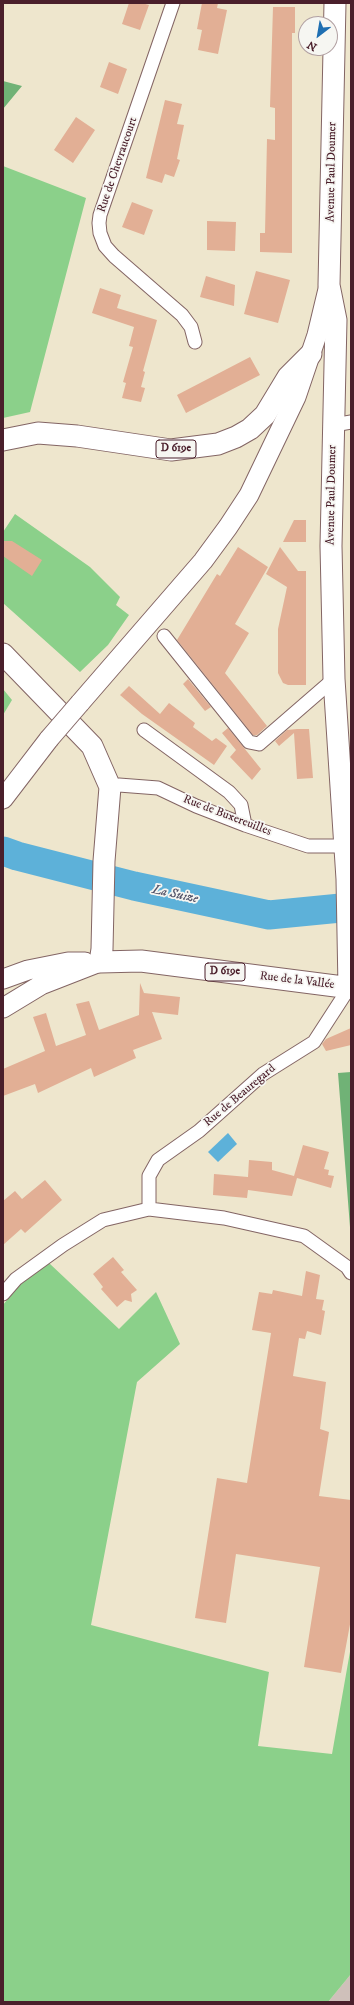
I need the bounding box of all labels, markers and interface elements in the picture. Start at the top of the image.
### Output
north arrow [298,16,338,56]
text: N [305,37,320,54]
street label: Rue de Chevraucourt [95,115,141,215]
street label: Avenue Paul Doumer [324,122,340,222]
road number: D 619e [156,440,196,458]
street label: Avenue Paul Doumer [324,445,340,545]
street label: Rue de Buxereuilles [181,793,273,839]
water label: La Suize [151,883,199,907]
road number: D 619e [205,963,245,981]
street label: Rue de la Vallée [259,969,335,993]
street label: Rue de Beauregard [201,1062,279,1130]

